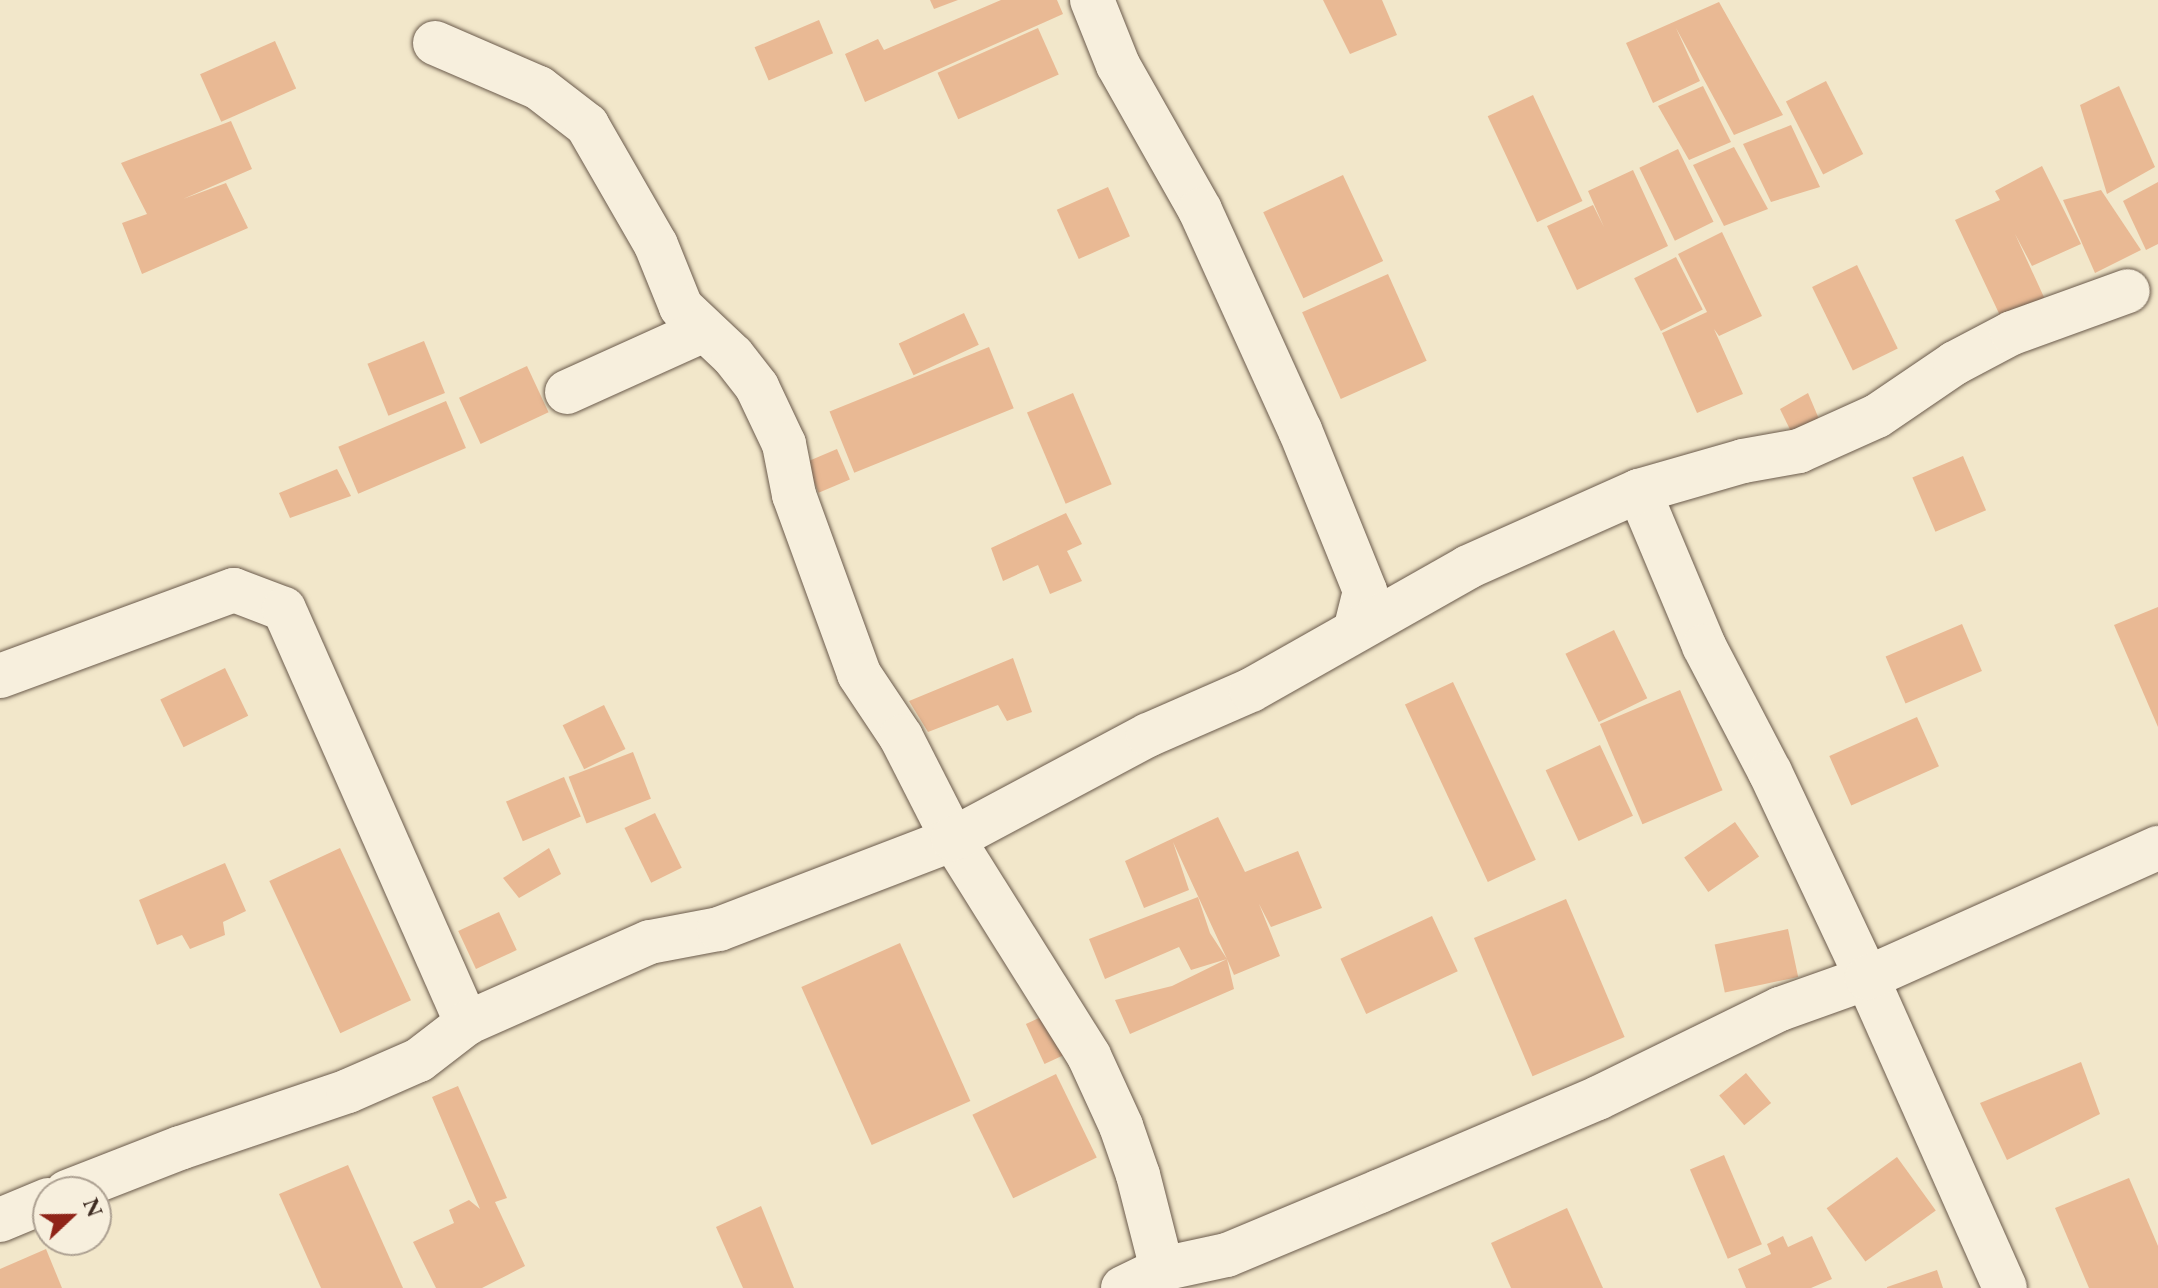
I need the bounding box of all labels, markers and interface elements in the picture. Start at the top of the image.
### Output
north arrow [32,1176,112,1256]
text: N [76,1194,110,1221]

